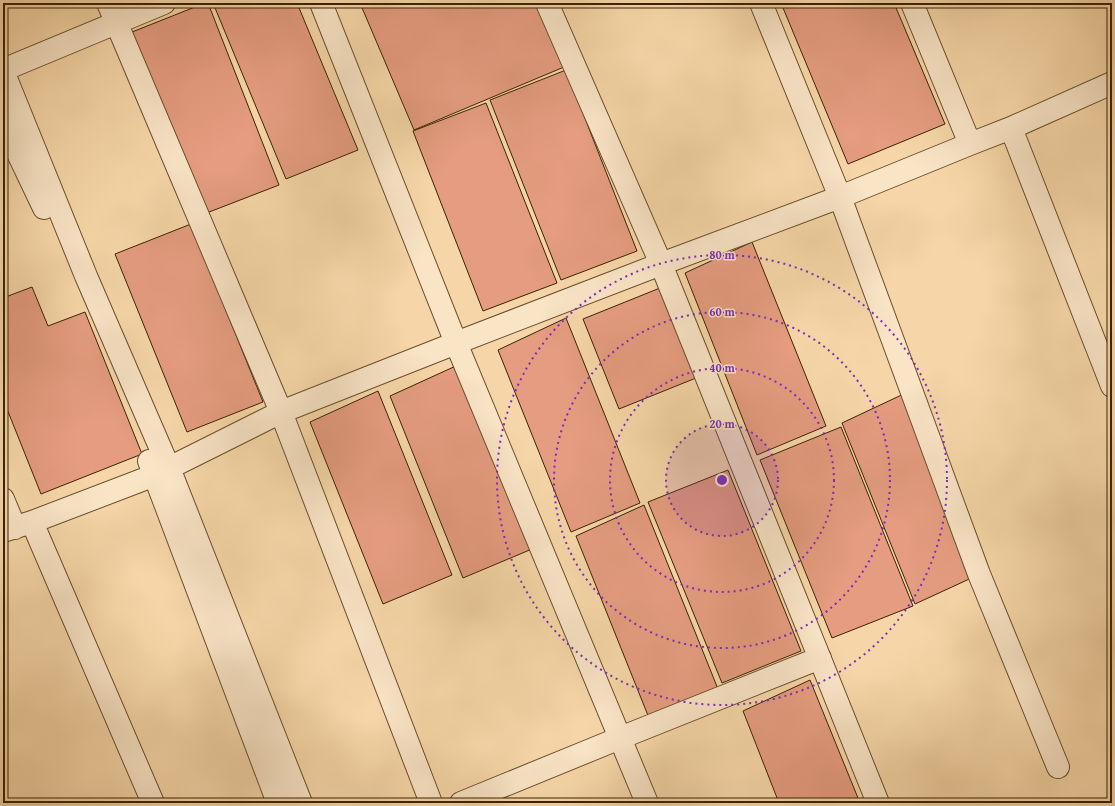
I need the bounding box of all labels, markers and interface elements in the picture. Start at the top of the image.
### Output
text: 80 m [709,246,735,263]
text: 60 m [709,303,735,320]
text: 40 m [709,359,735,376]
text: 20 m [709,415,735,432]
centre of rings [715,473,729,487]

